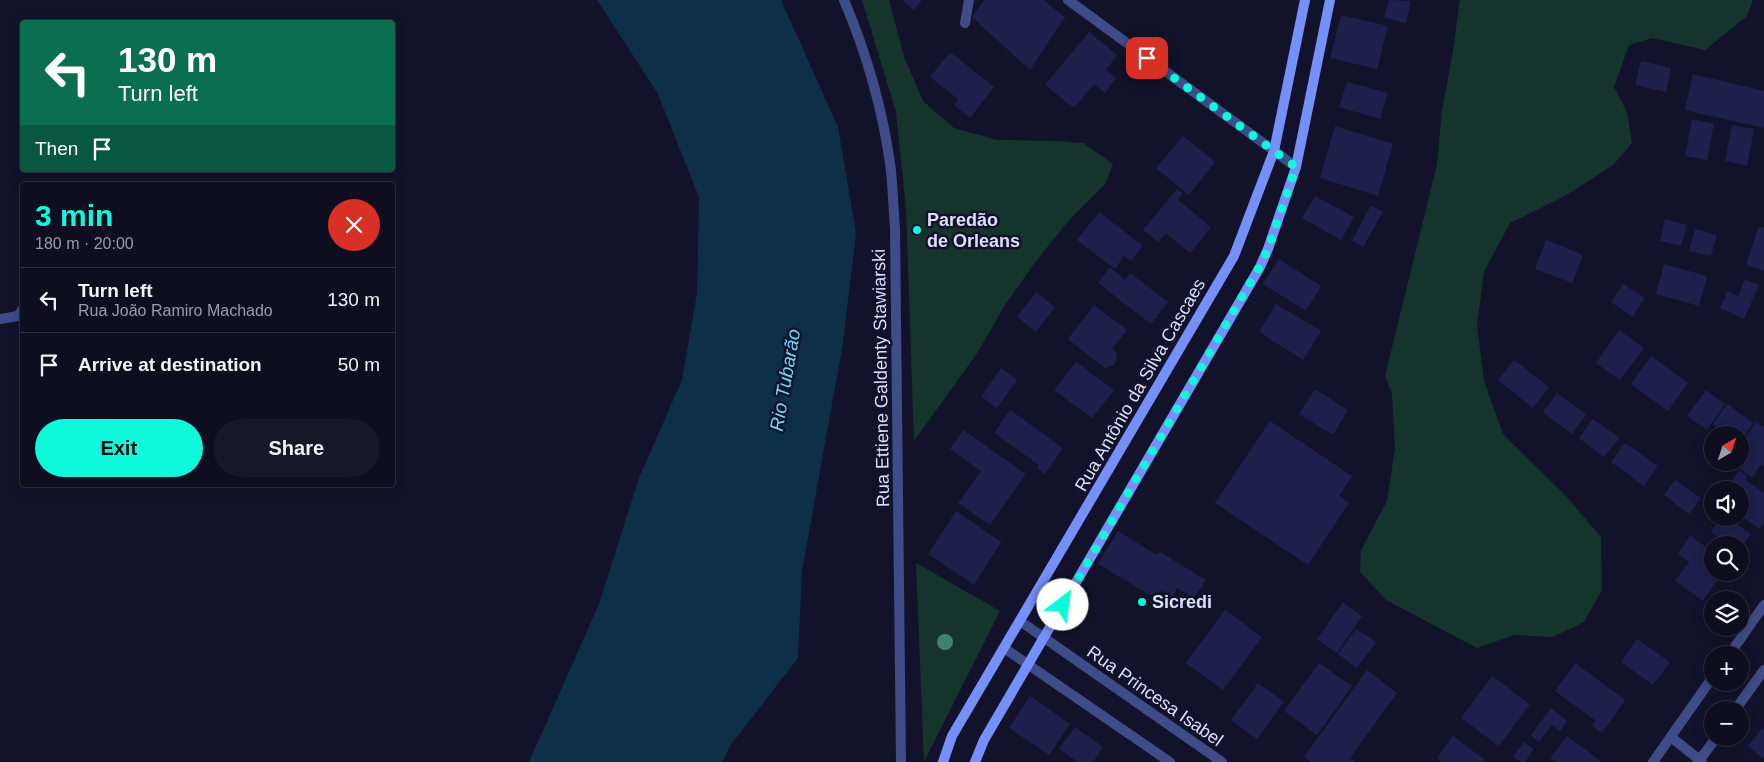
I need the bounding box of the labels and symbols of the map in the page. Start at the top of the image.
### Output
pin [1126,37,1168,79]
place label: Paredão de Orleans [927,210,1020,251]
marker: Paredão de Orleans [911,224,923,236]
street label: Rua Ettiene Galdenty Stawiarski [869,249,893,507]
street label: Rua Antônio da Silva Cascaes [1071,275,1209,495]
water label: Rio Tubarão [766,327,804,433]
north arrow [1704,426,1749,471]
position arrow [1036,578,1088,630]
place label: Sicredi [1152,592,1212,612]
marker: Sicredi [1136,596,1148,608]
street label: Rua Princesa Isabel [1083,642,1227,750]

